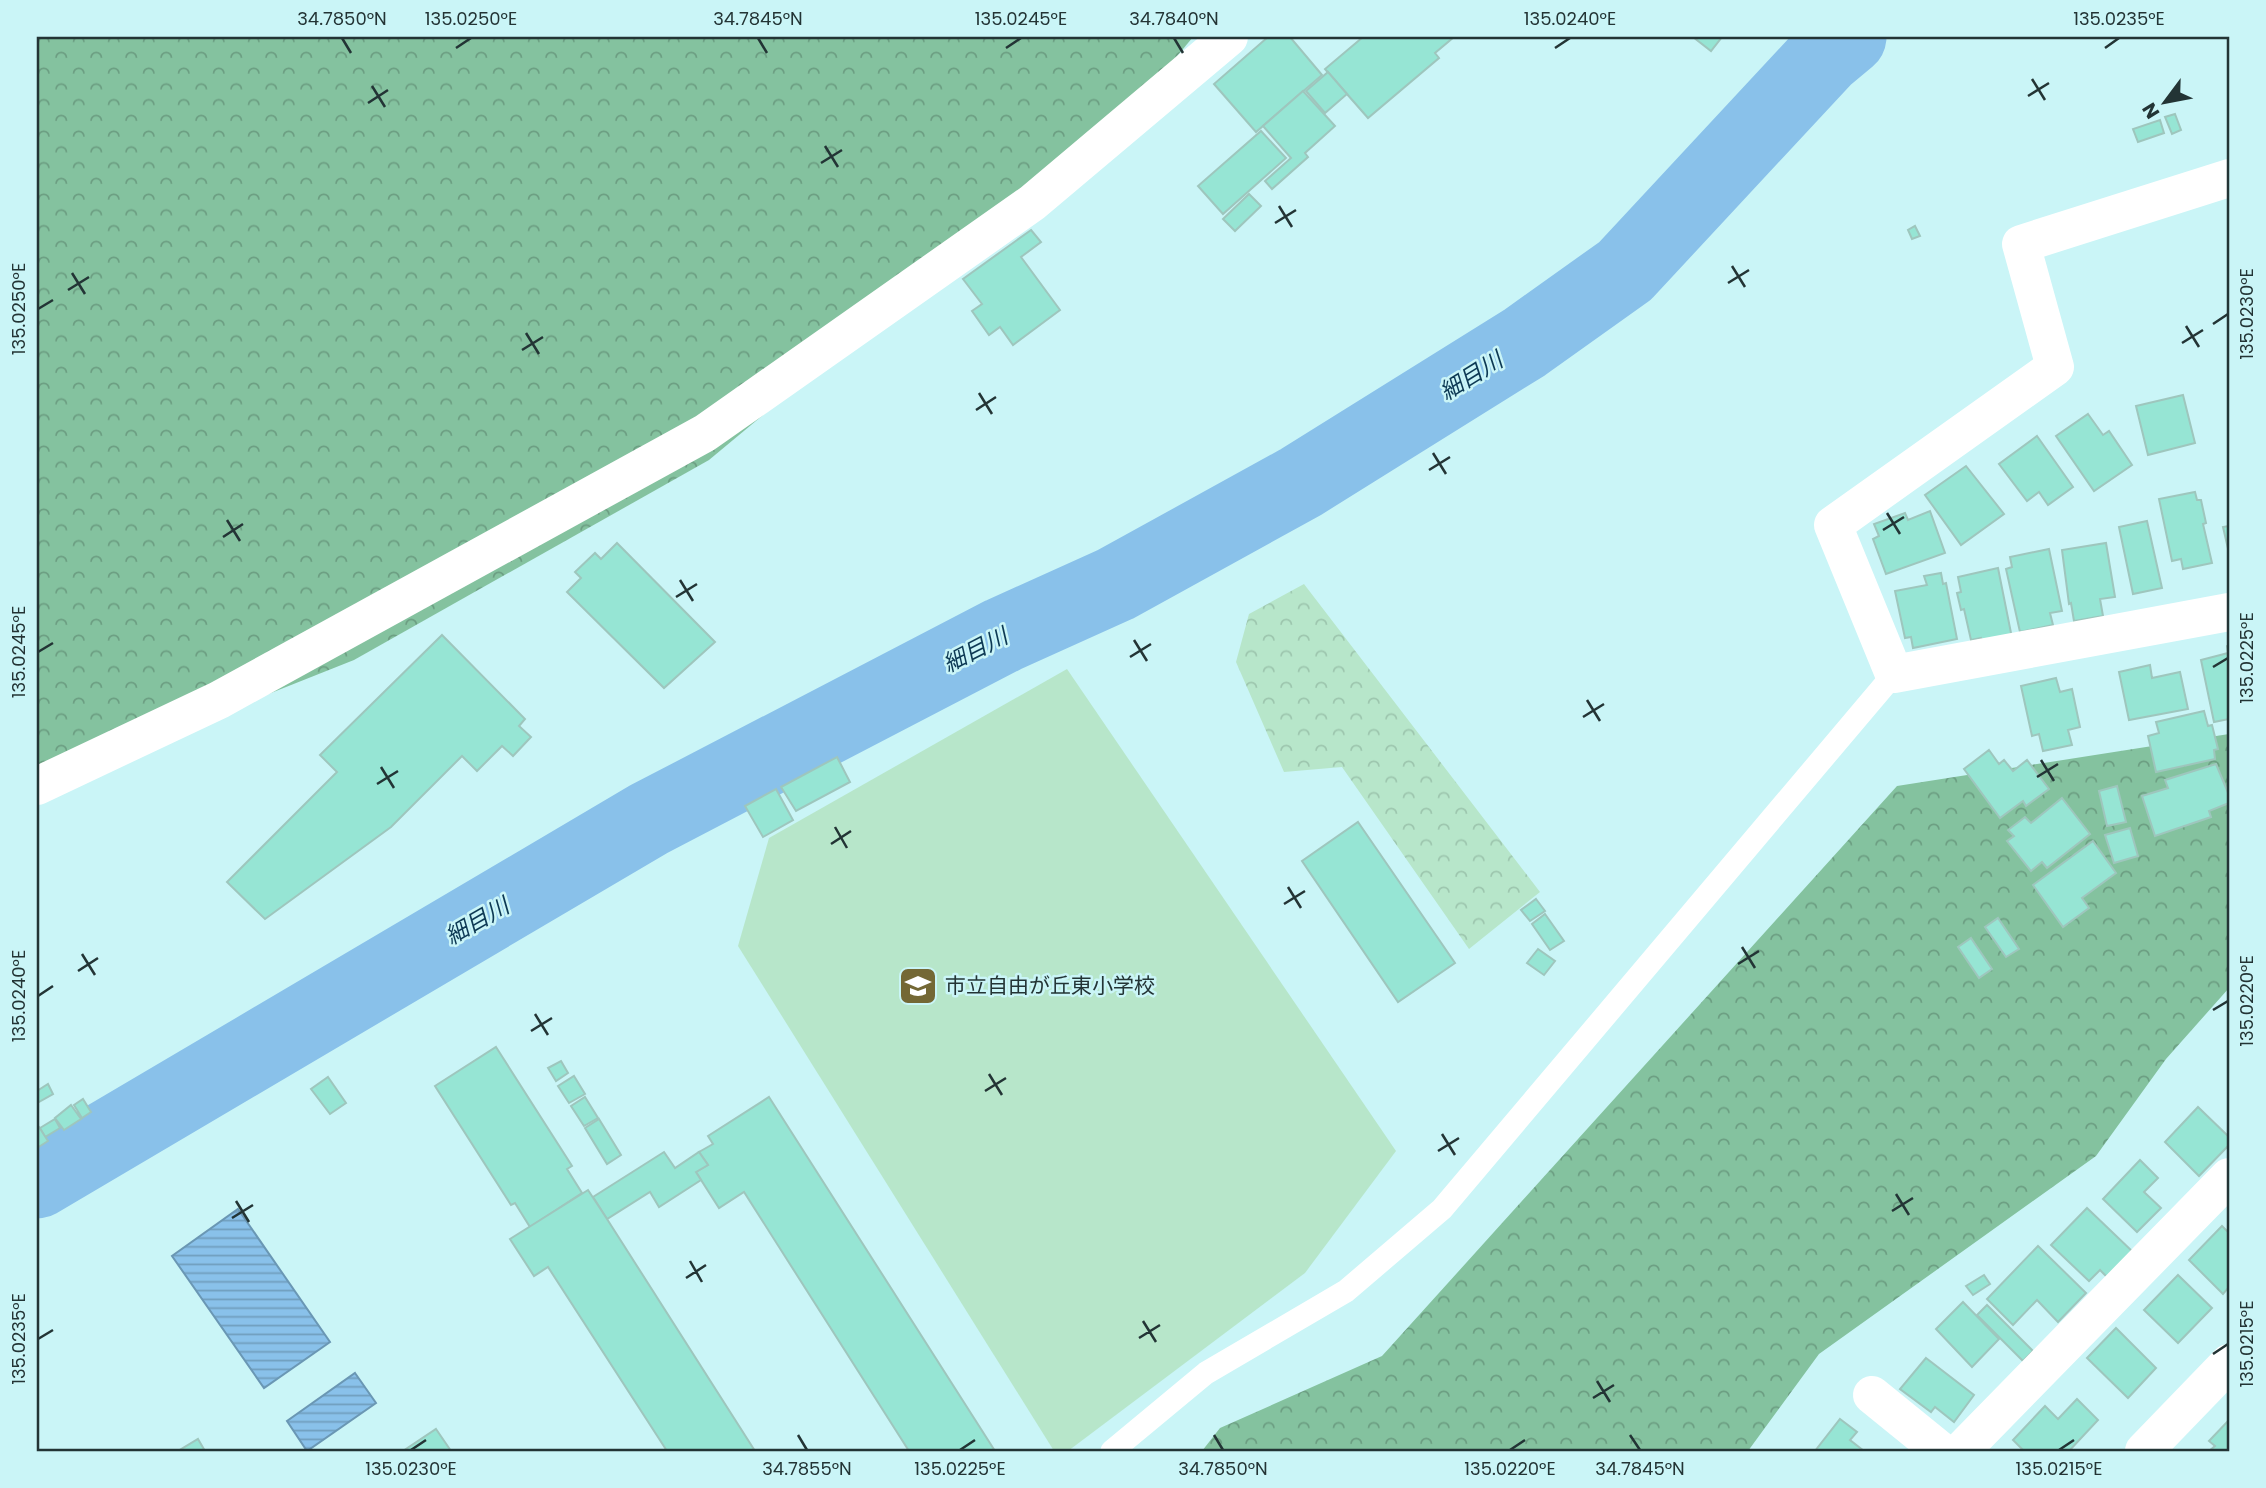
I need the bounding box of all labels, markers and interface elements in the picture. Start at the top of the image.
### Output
text: 34.7850°N [297,6,387,31]
text: 135.0250°E [425,6,517,31]
text: 34.7845°N [713,6,803,31]
text: 135.0245°E [975,6,1067,31]
text: 34.7840°N [1129,6,1219,31]
text: 135.0240°E [1524,6,1616,31]
text: 135.0235°E [2073,6,2165,31]
north arrow [2130,66,2200,136]
text: N [2136,98,2166,124]
text: 135.0250°E [6,263,31,355]
text: 135.0230°E [2234,268,2259,360]
water label: 細目川 [1433,343,1511,408]
text: 135.0245°E [6,606,31,698]
text: 135.0225°E [2234,612,2259,704]
water label: 細目川 [937,619,1016,680]
water label: 細目川 [439,888,517,952]
text: 135.0240°E [6,950,31,1042]
text: 135.0220°E [2234,955,2259,1047]
school or university icon: 市立自由が丘東小学校 [897,965,939,1007]
place label: 市立自由が丘東小学校 [945,971,1155,1000]
text: 135.0235°E [6,1293,31,1385]
text: 135.0215°E [2234,1301,2259,1387]
text: 135.0230°E [365,1456,457,1481]
text: 34.7855°N [762,1456,852,1481]
text: 135.0225°E [914,1456,1006,1481]
text: 34.7850°N [1178,1456,1268,1481]
text: 135.0220°E [1464,1456,1556,1481]
text: 34.7845°N [1595,1456,1685,1481]
text: 135.0215°E [2016,1456,2102,1481]

